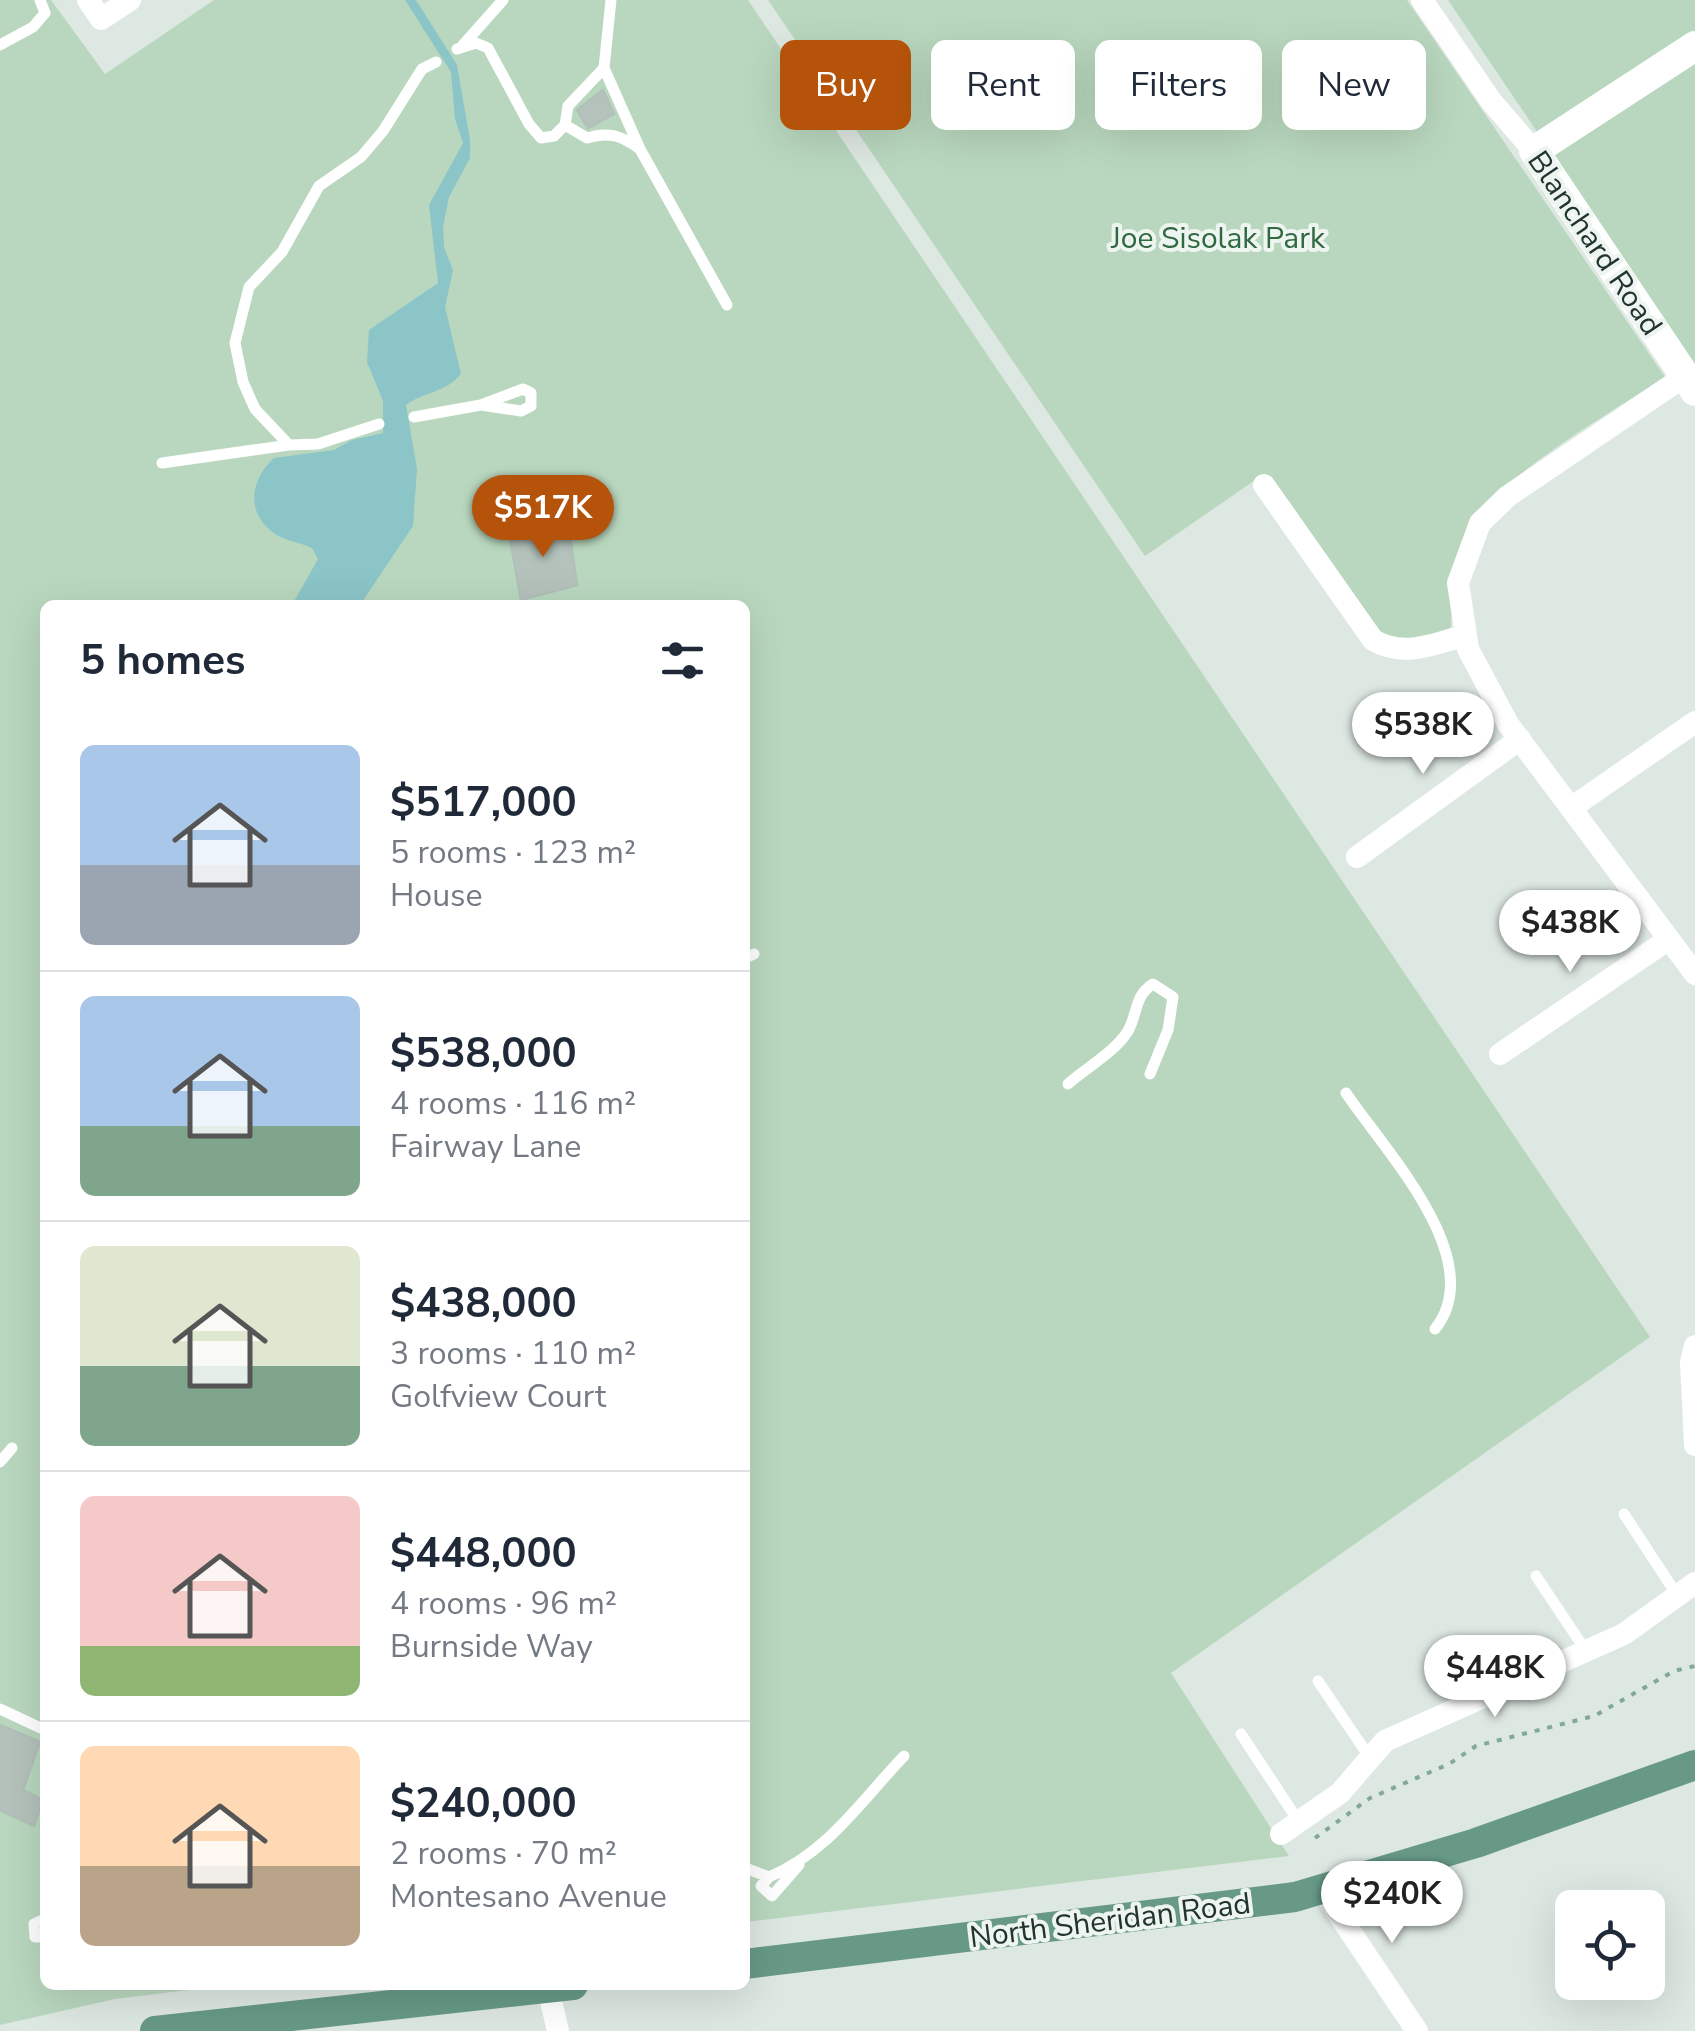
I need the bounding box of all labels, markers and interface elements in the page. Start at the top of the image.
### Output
chip: Buy [780,40,911,130]
chip: Rent [931,40,1075,130]
chip: Filters [1095,40,1262,130]
chip: New [1282,40,1426,130]
street label: Blanchard Road [1518,143,1672,344]
park label: Joe Sisolak Park [1110,218,1326,259]
pin: $517K [473,475,613,560]
text: $517K [494,486,592,529]
text: 5 homes [80,632,245,689]
icon: filters [655,633,710,688]
pin: $538K [1353,692,1493,777]
text: $538K [1374,703,1472,746]
text: $517,000 [390,774,577,831]
icon: home [160,785,280,905]
text: 5 rooms · 123 m² [390,831,636,874]
text: House [390,874,483,917]
pin: $438K [1500,890,1640,975]
text: $438K [1521,901,1619,944]
text: $538,000 [390,1025,577,1082]
icon: home [160,1036,280,1156]
text: 4 rooms · 116 m² [390,1082,636,1125]
text: Fairway Lane [390,1125,581,1168]
text: $438,000 [390,1275,577,1332]
icon: home [160,1286,280,1406]
text: 3 rooms · 110 m² [390,1332,636,1375]
text: Golfview Court [390,1375,606,1418]
text: $448,000 [390,1525,577,1582]
icon: home [160,1536,280,1656]
text: 4 rooms · 96 m² [390,1582,617,1625]
text: Burnside Way [390,1625,593,1668]
pin: $448K [1425,1635,1565,1720]
text: $448K [1446,1646,1544,1689]
text: $240,000 [390,1775,577,1832]
icon: home [160,1786,280,1906]
text: 2 rooms · 70 m² [390,1832,617,1875]
pin: $240K [1322,1861,1462,1946]
text: $240K [1343,1872,1441,1915]
text: Montesano Avenue [390,1875,667,1918]
street label: North Sheridan Road [967,1883,1253,1958]
map controls [1555,1890,1665,2000]
button: locate [1555,1890,1665,2000]

